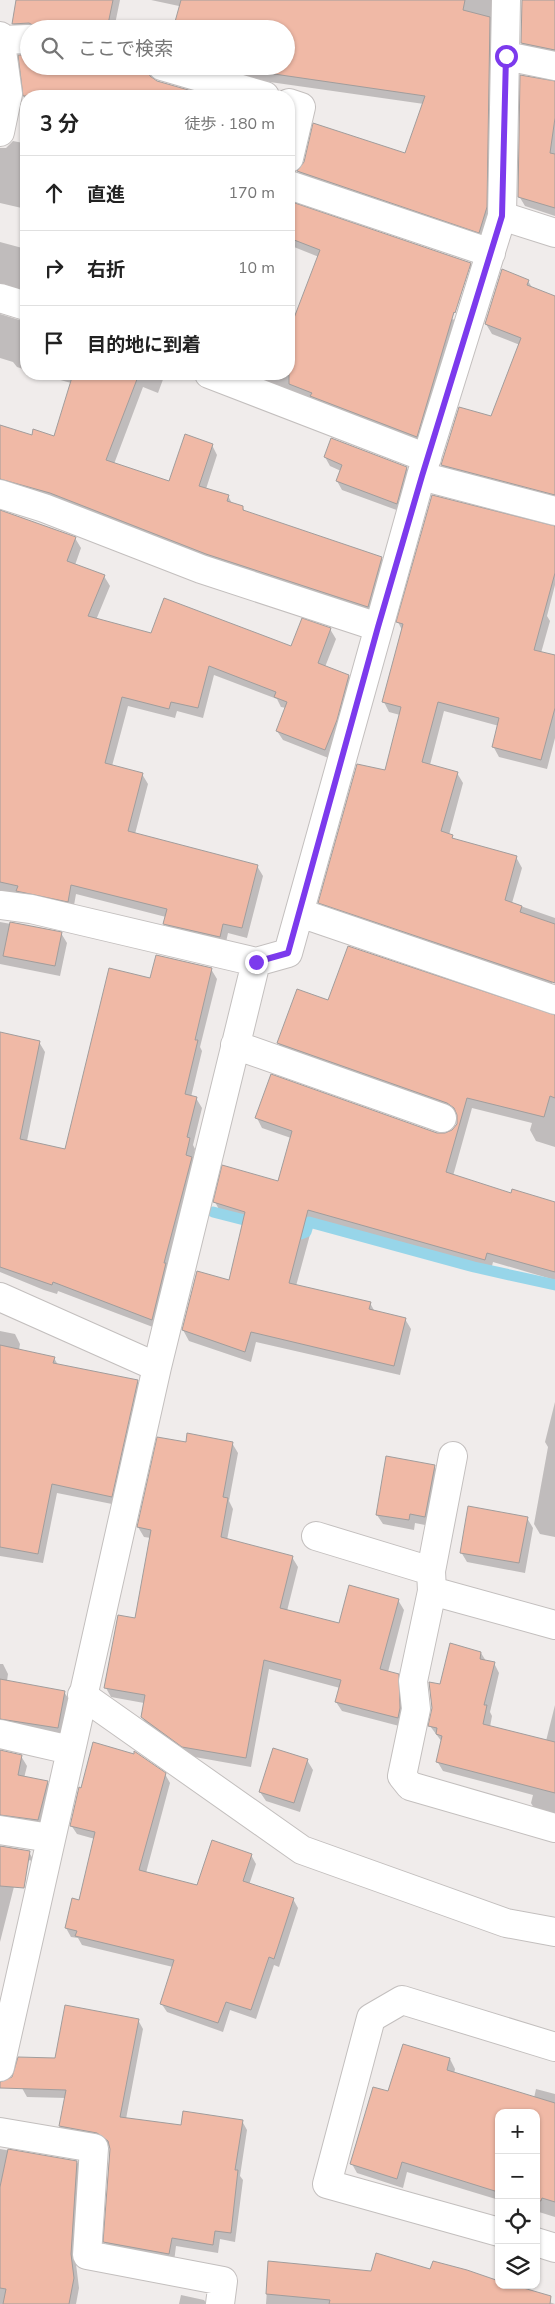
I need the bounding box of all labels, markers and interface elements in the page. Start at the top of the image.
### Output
search box [20,20,295,75]
icon: search [38,34,66,62]
text: ここで検索 [78,36,173,62]
route start [495,45,518,68]
text: 3 分 [40,110,79,138]
text: 徒歩 · 180 m [185,113,275,135]
icon: ahead [40,179,68,207]
text: 直進 [87,182,125,208]
text: 170 m [228,182,275,204]
icon: right [40,254,68,282]
text: 右折 [87,257,125,283]
text: 10 m [238,257,275,279]
icon: arrive [40,329,68,357]
text: 目的地に到着 [87,332,201,358]
route end [245,951,268,974]
map controls [495,2109,540,2289]
button: + [495,2109,540,2154]
button: − [495,2154,540,2199]
button: locate [495,2199,540,2244]
button: layers [495,2244,540,2289]

